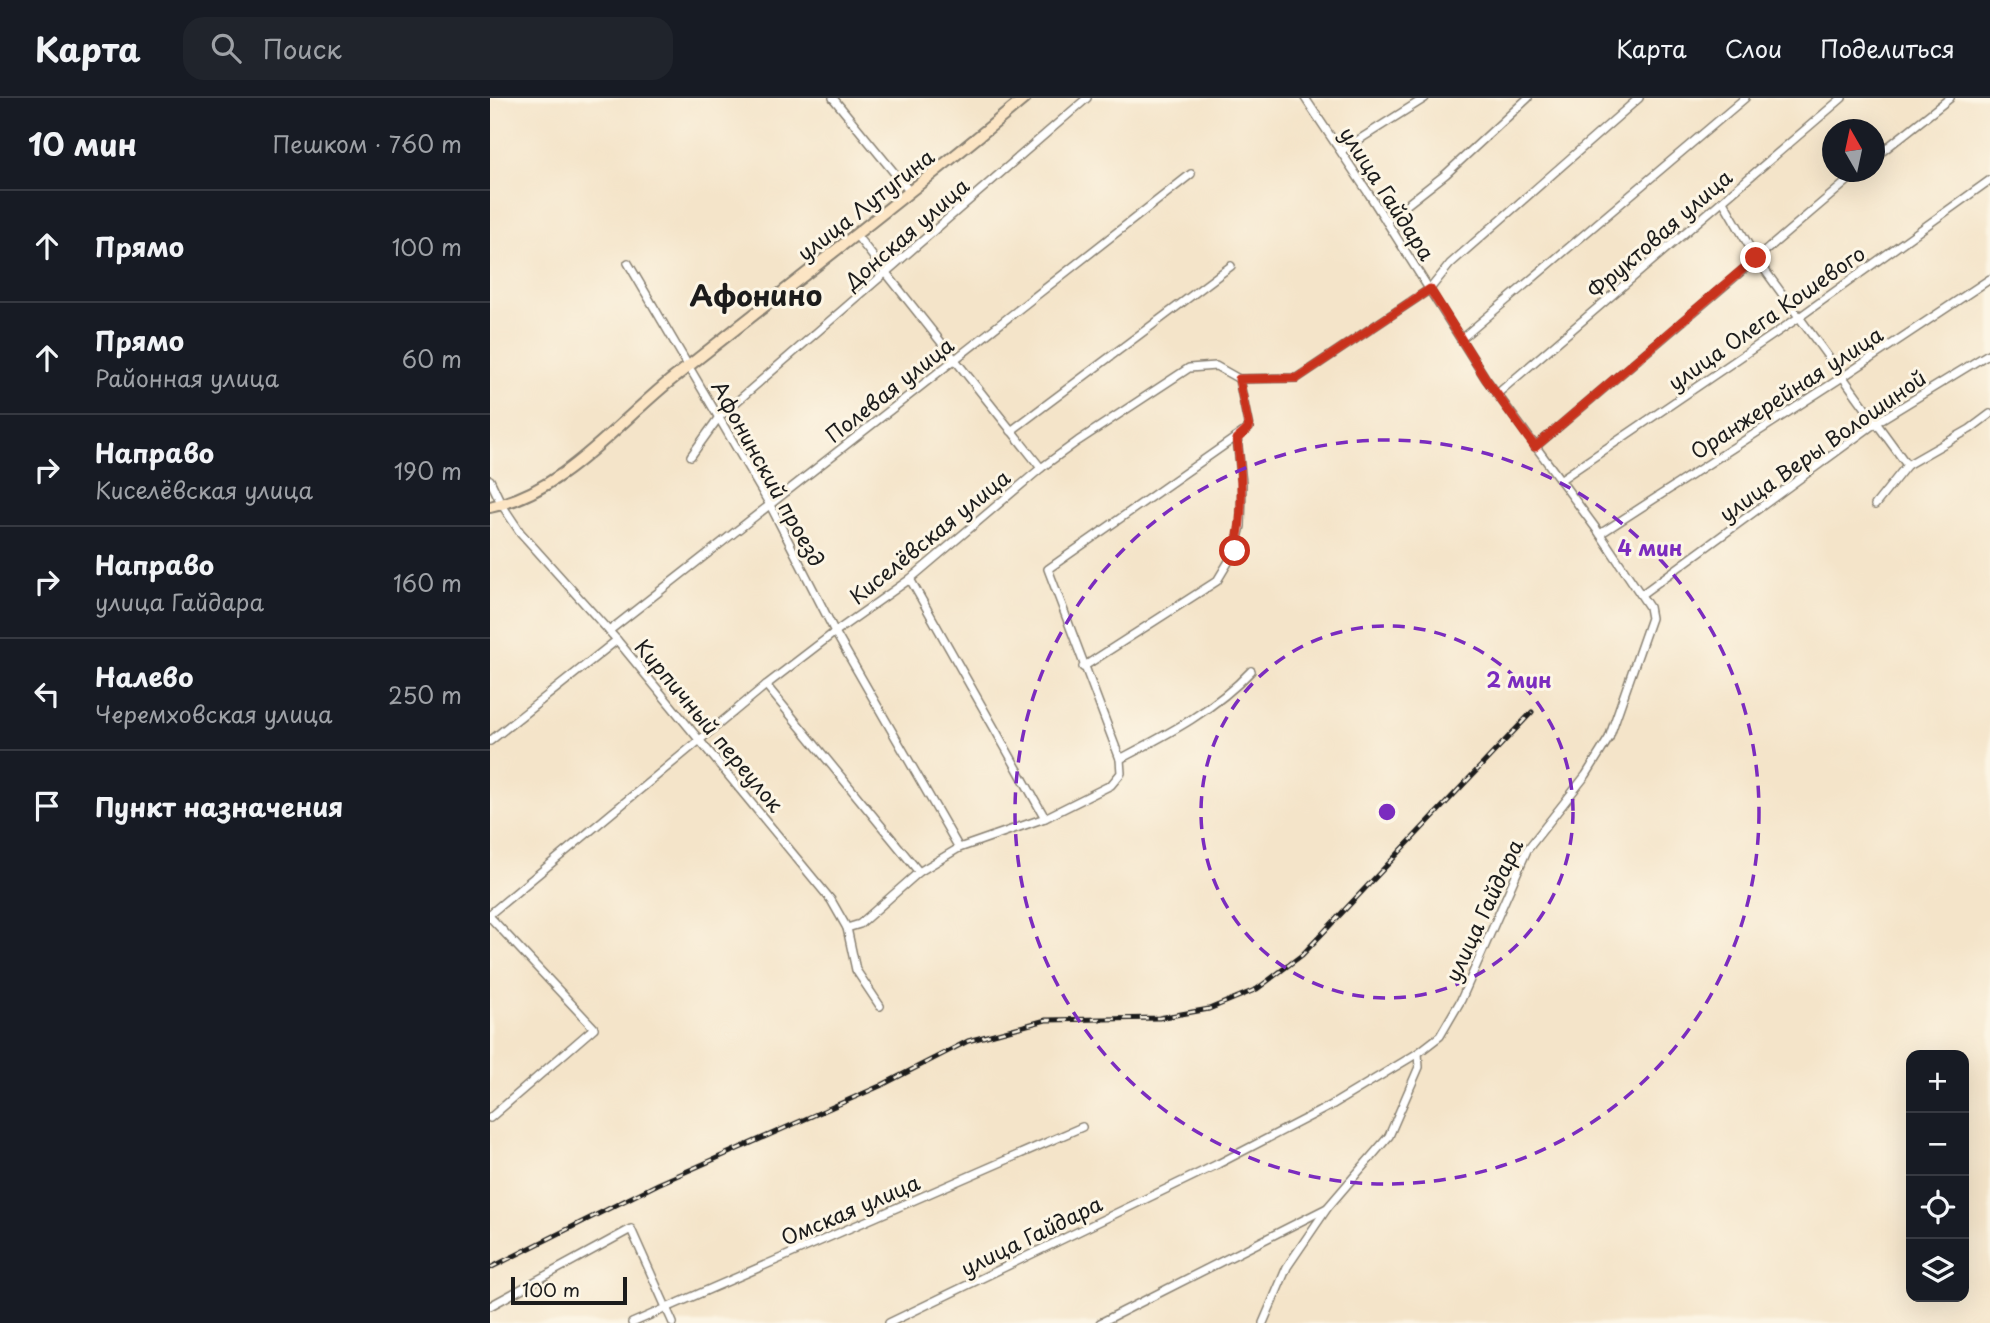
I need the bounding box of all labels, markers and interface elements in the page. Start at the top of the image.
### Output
search box [183,17,673,80]
text: Карта [35,23,141,73]
icon: search [207,29,245,67]
text: Поиск [263,29,342,68]
text: Карта [1616,30,1687,66]
text: Слои [1725,30,1782,66]
text: Поделиться [1820,30,1955,66]
north arrow [1822,119,1885,182]
street label: улица Гайдара [1333,120,1444,267]
text: 10 мин [28,121,137,166]
text: Пешком · 760 m [273,126,462,161]
street label: улица Лутугина [790,140,941,268]
street label: Фруктовая улица [1580,160,1739,305]
street label: Донская улица [836,169,976,297]
icon: ahead [28,227,66,265]
text: Прямо [95,227,184,266]
text: 100 m [392,229,462,264]
street label: улица Олега Кошевого [1661,237,1871,397]
route end [1740,242,1771,273]
district label: Афонино [690,273,822,316]
street label: Оранжерейная улица [1683,317,1889,466]
text: Прямо [95,321,184,360]
street label: Полевая улица [818,328,961,449]
icon: ahead [28,339,66,377]
text: 60 m [402,341,462,376]
text: Районная улица [95,360,279,395]
street label: улица Веры Волошиной [1712,361,1932,529]
street label: Афонинский проезд [704,374,834,572]
text: Направо [95,433,214,472]
icon: right [28,451,66,489]
text: 190 m [394,453,462,488]
street label: Киселёвская улица [842,460,1017,611]
text: Киселёвская улица [95,472,313,507]
text: 4 мин [1617,531,1683,563]
route start [1219,535,1250,566]
text: Направо [95,545,214,584]
icon: right [28,563,66,601]
text: 160 m [393,565,462,600]
text: улица Гайдара [95,584,264,619]
street label: Кирпичный переулок [628,632,792,819]
text: Налево [95,657,193,696]
text: 2 мин [1486,663,1552,695]
icon: left [28,675,66,713]
text: 250 m [388,677,462,712]
text: Черемховская улица [95,696,333,731]
icon: arrive [28,787,66,825]
text: Пункт назначения [95,787,343,826]
centre of rings [1375,800,1399,824]
street label: улица Гайдара [1436,833,1530,987]
map controls [1906,1050,1969,1302]
button: + [1906,1050,1969,1113]
button: − [1906,1113,1969,1176]
street label: Омская улица [776,1165,925,1253]
button: locate [1906,1176,1969,1239]
street label: улица Гайдара [955,1186,1108,1283]
button: layers [1906,1239,1969,1302]
scale bar [511,1274,626,1306]
text: 100 m [522,1275,580,1303]

